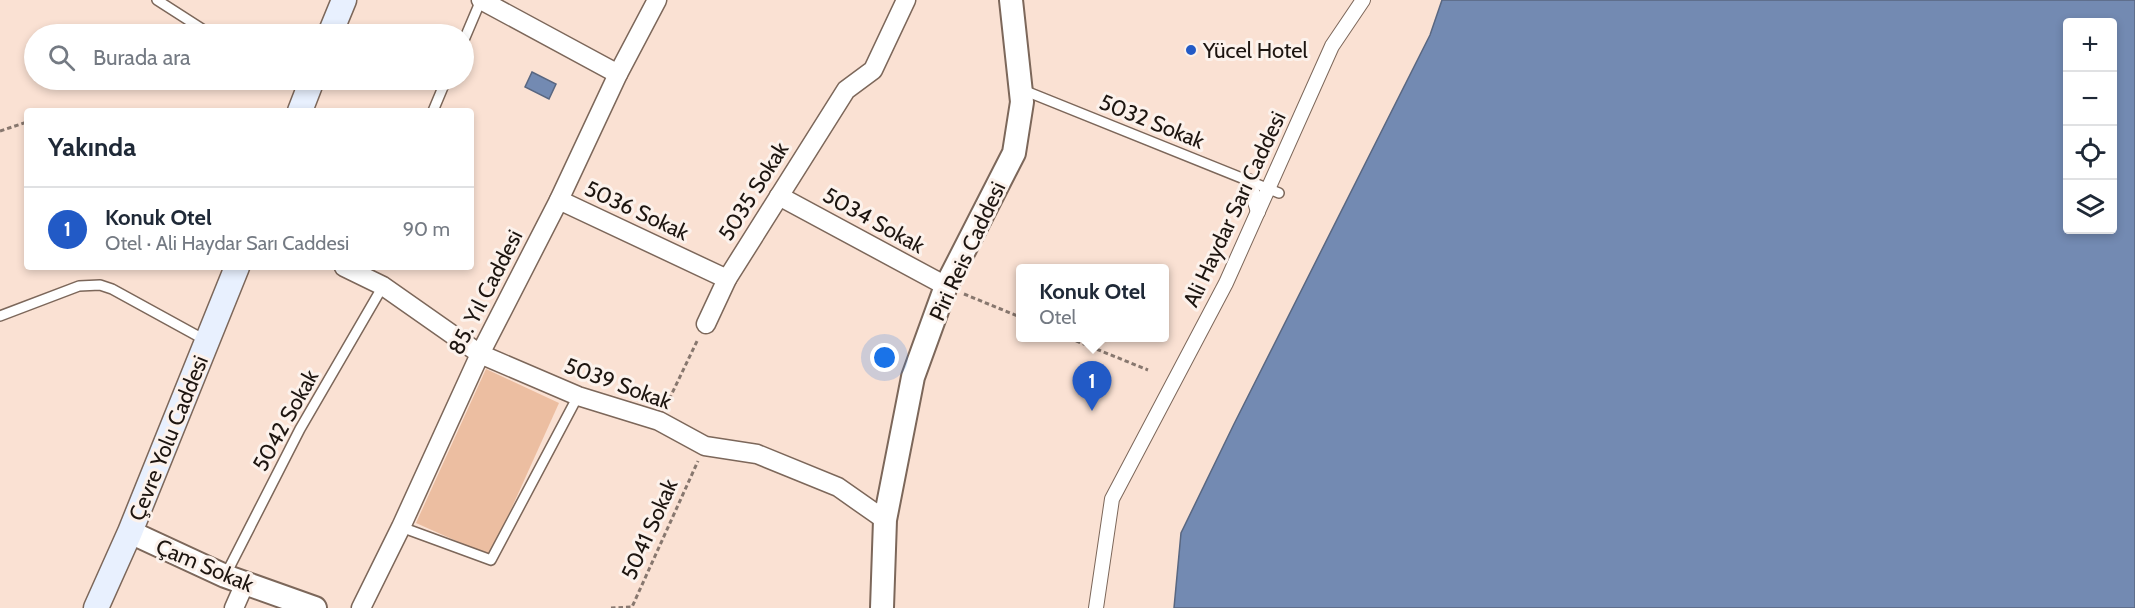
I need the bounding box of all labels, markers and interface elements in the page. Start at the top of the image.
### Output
map controls [2063,18,2117,234]
button: + [2063,18,2117,72]
search box [24,24,474,90]
place label: Yücel Hotel [1202,37,1309,64]
icon: search [45,41,78,74]
marker: Yücel Hotel [1184,43,1198,57]
text: Burada ara [93,44,191,71]
button: − [2063,72,2117,126]
street label: 5032 Sokak [1095,88,1208,155]
street label: Ali Haydar Sarı Caddesi [1177,107,1292,311]
button: locate [2063,126,2117,180]
text: Yakında [48,131,136,163]
street label: 5035 Sokak [713,137,794,246]
street label: 5036 Sokak [580,175,693,246]
street label: Piri Reis Caddesi [923,177,1011,325]
button: layers [2063,180,2117,234]
street label: 5034 Sokak [818,181,929,259]
text: Konuk Otel [105,204,212,231]
text: 1 [64,217,71,241]
text: 90 m [403,217,450,241]
street label: 85. Yıl Caddesi [442,225,528,359]
text: Otel · Ali Haydar Sarı Caddesi [105,231,349,255]
popup [1016,264,1169,342]
text: Konuk Otel [1039,278,1146,305]
text: Otel [1039,305,1076,329]
your location [870,343,899,372]
street label: Çevre Yolu Caddesi [123,352,214,525]
street label: 5039 Sokak [561,352,675,415]
pin: 1 [1072,362,1112,411]
street label: 5042 Sokak [247,365,324,476]
street label: 5041 Sokak [615,475,684,584]
street label: Çam Sokak [152,533,258,598]

